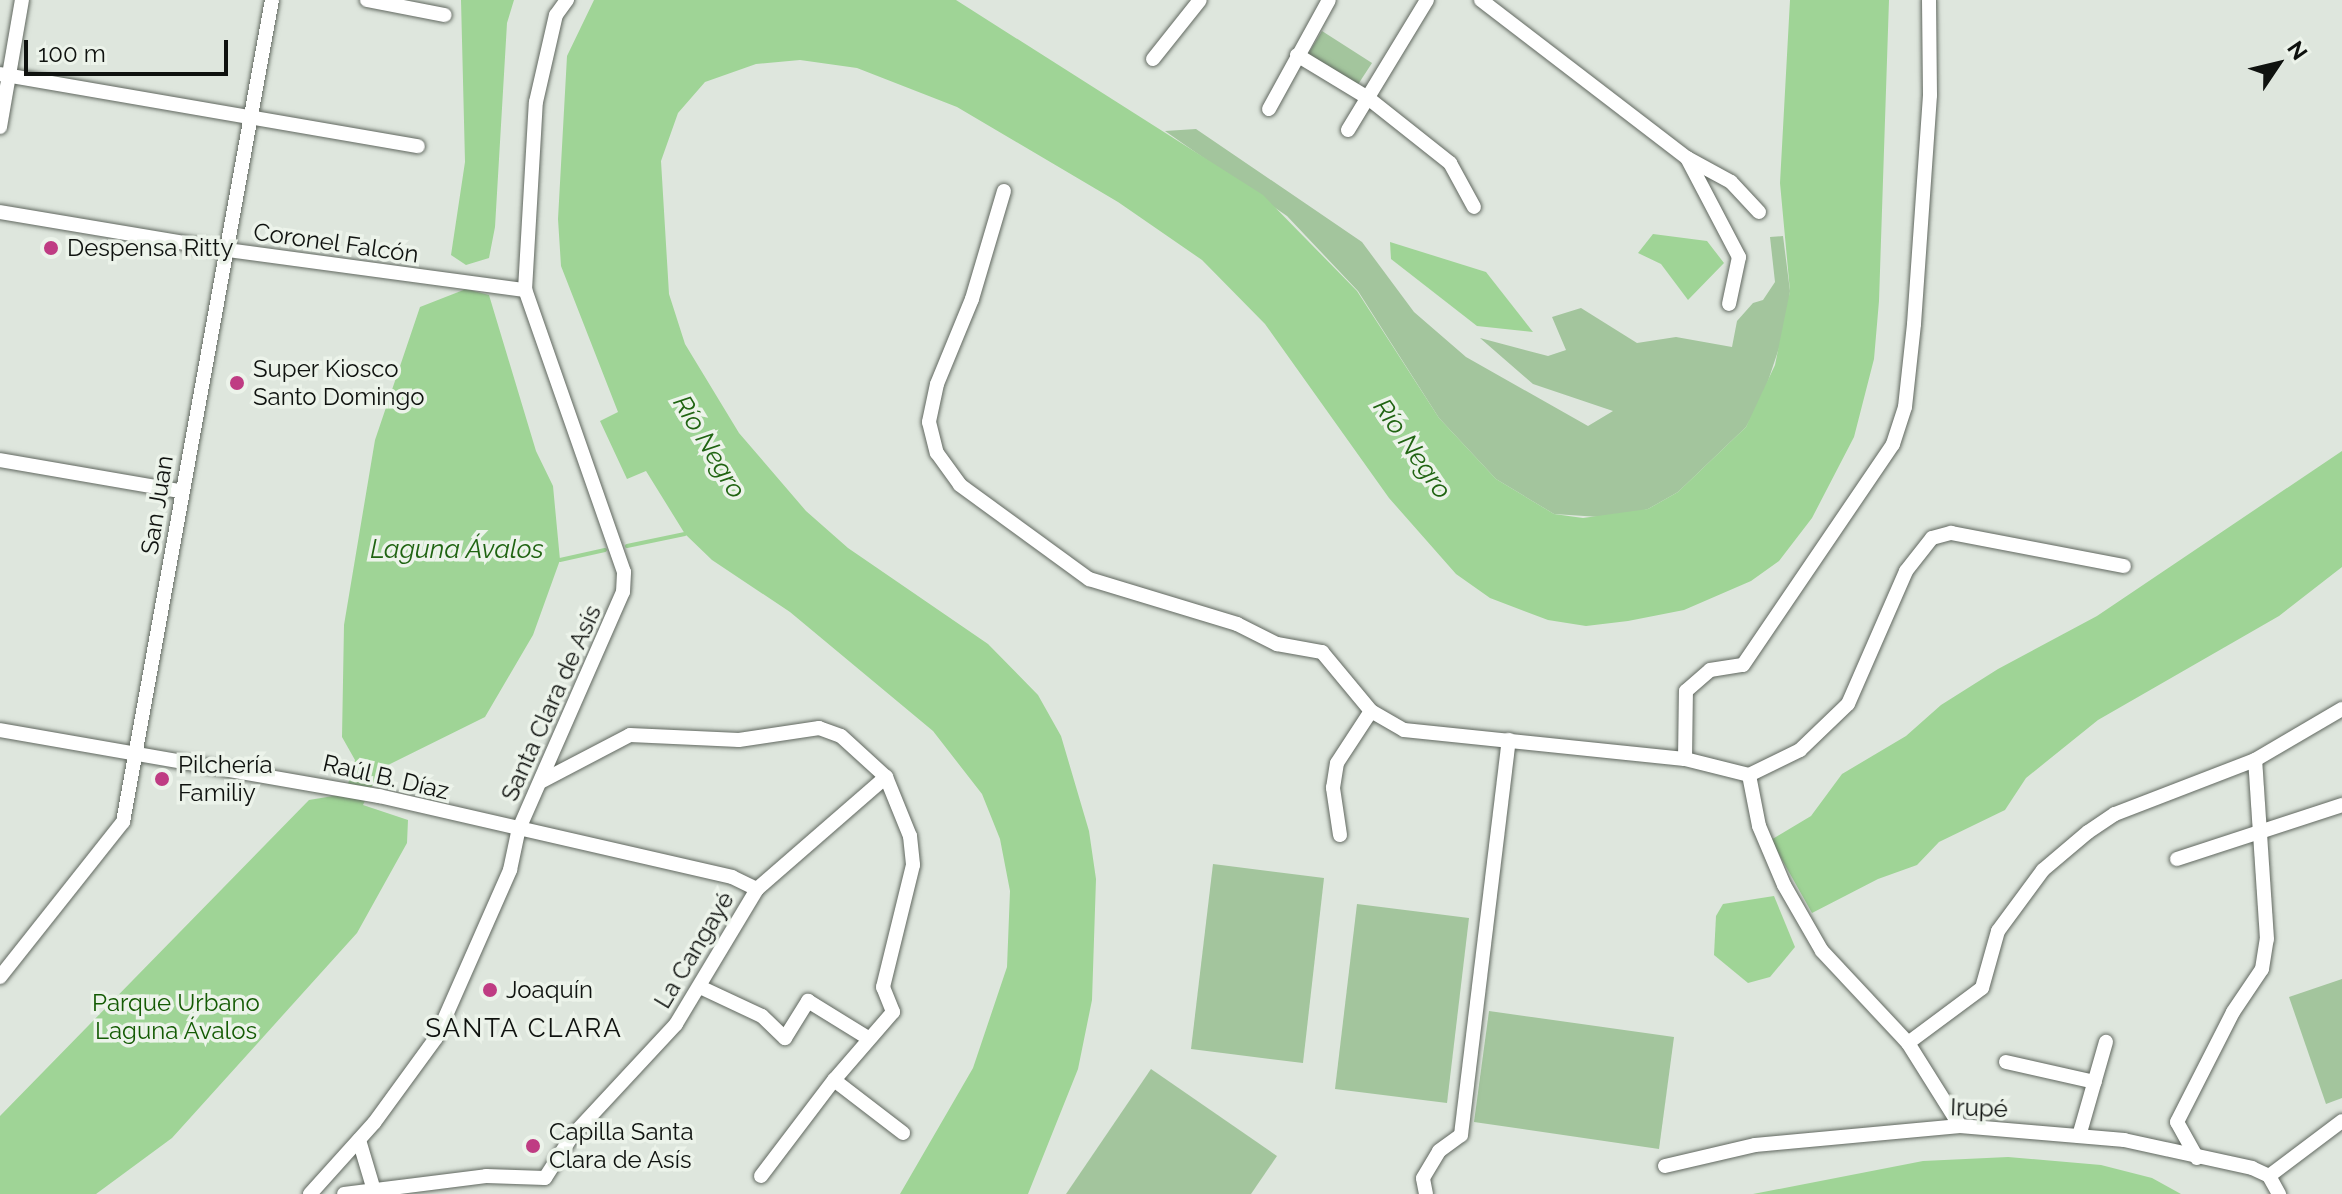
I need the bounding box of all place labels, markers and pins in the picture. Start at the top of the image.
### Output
place label: Despensa Ritty [67,234,233,262]
marker: Despensa Ritty [42,239,60,257]
place label: Super Kiosco Santo Domingo [253,355,425,411]
marker: Super Kiosco Santo Domingo [228,374,246,392]
place label: Pilchería Familiy [178,751,273,807]
marker: Pilchería Familiy [153,770,171,788]
place label: Joaquín [506,976,593,1004]
marker: Joaquín [481,981,499,999]
place label: Capilla Santa Clara de Asís [549,1118,693,1174]
marker: Capilla Santa Clara de Asís [524,1137,542,1155]

